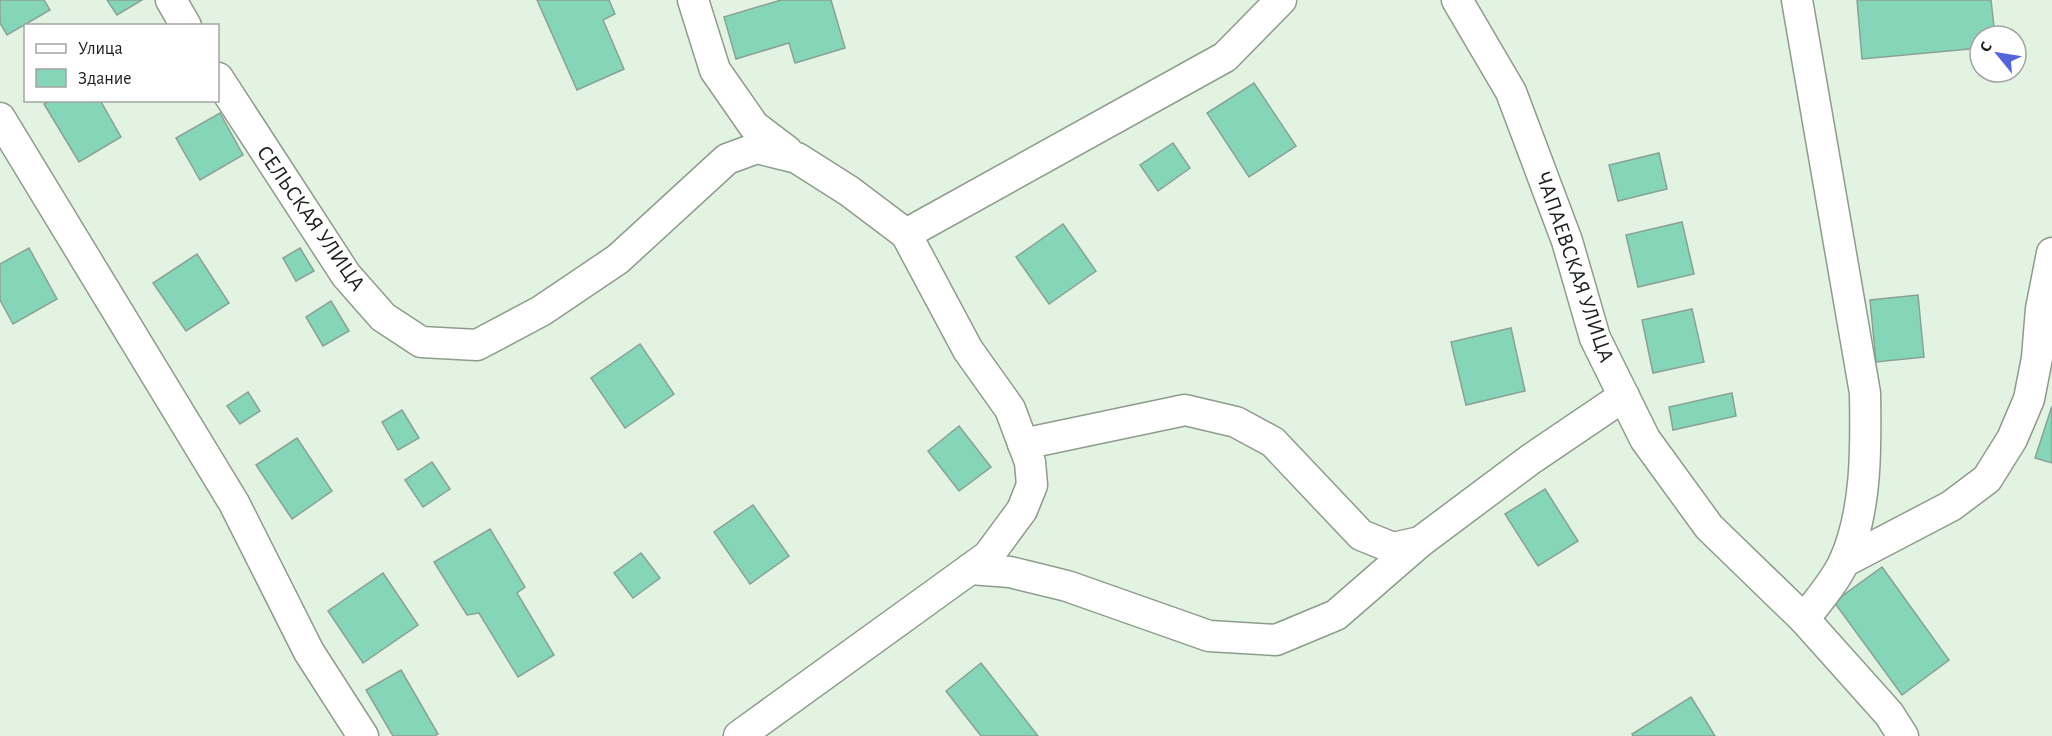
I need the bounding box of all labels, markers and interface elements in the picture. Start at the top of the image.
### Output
legend [24,24,219,102]
north arrow [1968,24,2028,84]
text: С [1977,39,1995,55]
text: Улица [78,40,123,58]
text: Здание [78,70,132,88]
street label: СЕЛЬСКАЯ УЛИЦА [253,141,369,295]
street label: ЧАПАЕВСКАЯ УЛИЦА [1532,169,1618,365]

